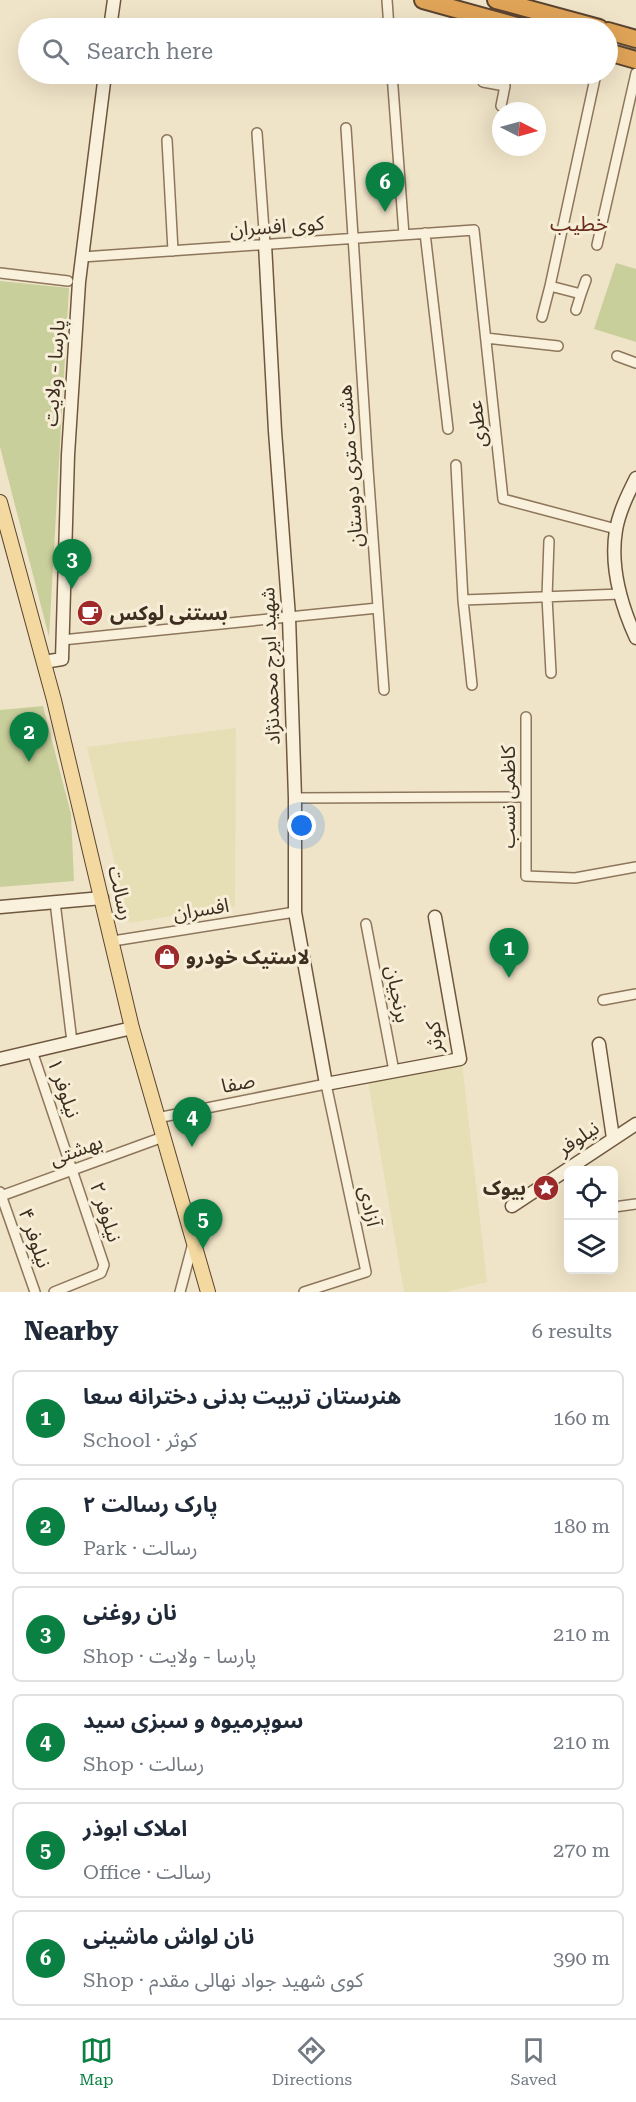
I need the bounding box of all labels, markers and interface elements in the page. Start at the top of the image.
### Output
search box [18,18,618,84]
icon: search [39,35,72,68]
text: Search here [87,39,213,64]
north arrow [492,102,546,156]
pin: 6 [366,162,404,212]
street label: کوی افسران [229,211,326,241]
district label: خطیب [550,212,608,236]
street label: پارسا - ولایت [38,319,71,427]
street label: هشت متری دوستان [332,384,368,548]
street label: عطری [463,399,491,449]
pin: 3 [52,540,92,589]
street label: شهید ایرج محمدنژاد [255,587,288,745]
cafe icon: بستنی لوکس [75,598,105,628]
place label: بستنی لوکس [110,601,228,625]
pin: 2 [9,712,48,762]
street label: کاظمی نسب [496,745,520,849]
your location [287,811,316,840]
street label: رسالت [103,863,139,923]
street label: افسران [171,893,231,925]
pin: 1 [490,928,528,978]
shop icon: لاستیک خودرو [152,942,182,972]
place label: لاستیک خودرو [186,945,310,969]
street label: برنجیان [381,963,415,1025]
street label: کوثر [421,1019,447,1055]
street label: نیلوفر ۱ [43,1055,85,1121]
street label: صفا [219,1068,257,1098]
pin: 4 [172,1098,212,1147]
street label: نیلوفر [552,1115,603,1161]
street label: بهشتی [46,1129,106,1171]
map controls [564,1166,618,1274]
button: locate [564,1166,618,1220]
place icon: بیوک [531,1173,561,1203]
place label: بیوک [483,1176,526,1200]
street label: نیلوفر ۲ [85,1179,127,1245]
street label: آزادی [354,1183,386,1230]
pin: 5 [184,1200,222,1249]
street label: نیلوفر ۴ [14,1205,56,1271]
button: layers [564,1220,618,1274]
text: Nearby [24,1316,118,1346]
text: 6 results [532,1319,612,1343]
text: هنرستان تربیت بدنی دخترانه سعا [83,1384,401,1409]
text: 1 [40,1406,51,1430]
text: 160 m [553,1406,610,1430]
text: School · کوثر [83,1428,197,1452]
text: پارک رسالت ۲ [83,1492,218,1517]
text: 2 [40,1514,51,1538]
text: 180 m [553,1514,610,1538]
text: Park · رسالت [83,1536,198,1560]
text: نان روغنی [83,1600,177,1625]
text: 3 [40,1622,51,1646]
text: 210 m [553,1622,610,1646]
text: Shop · پارسا - ولایت [83,1644,256,1668]
text: سوپرمیوه و سبزی سید [83,1708,303,1733]
text: 4 [40,1730,51,1754]
text: 210 m [553,1730,610,1754]
text: Shop · رسالت [83,1752,204,1776]
text: املاک ابوذر [83,1816,187,1841]
text: 5 [40,1838,51,1862]
text: 270 m [553,1838,610,1862]
text: Office · رسالت [83,1860,212,1884]
text: نان لواش ماشینی [83,1924,254,1949]
text: 6 [40,1946,51,1970]
text: 390 m [553,1946,610,1970]
text: Shop · کوی شهید جواد نهالی مقدم [83,1968,363,1992]
tab: Map [79,2034,113,2089]
tab: Directions [272,2034,352,2089]
tab: Saved [510,2034,557,2089]

